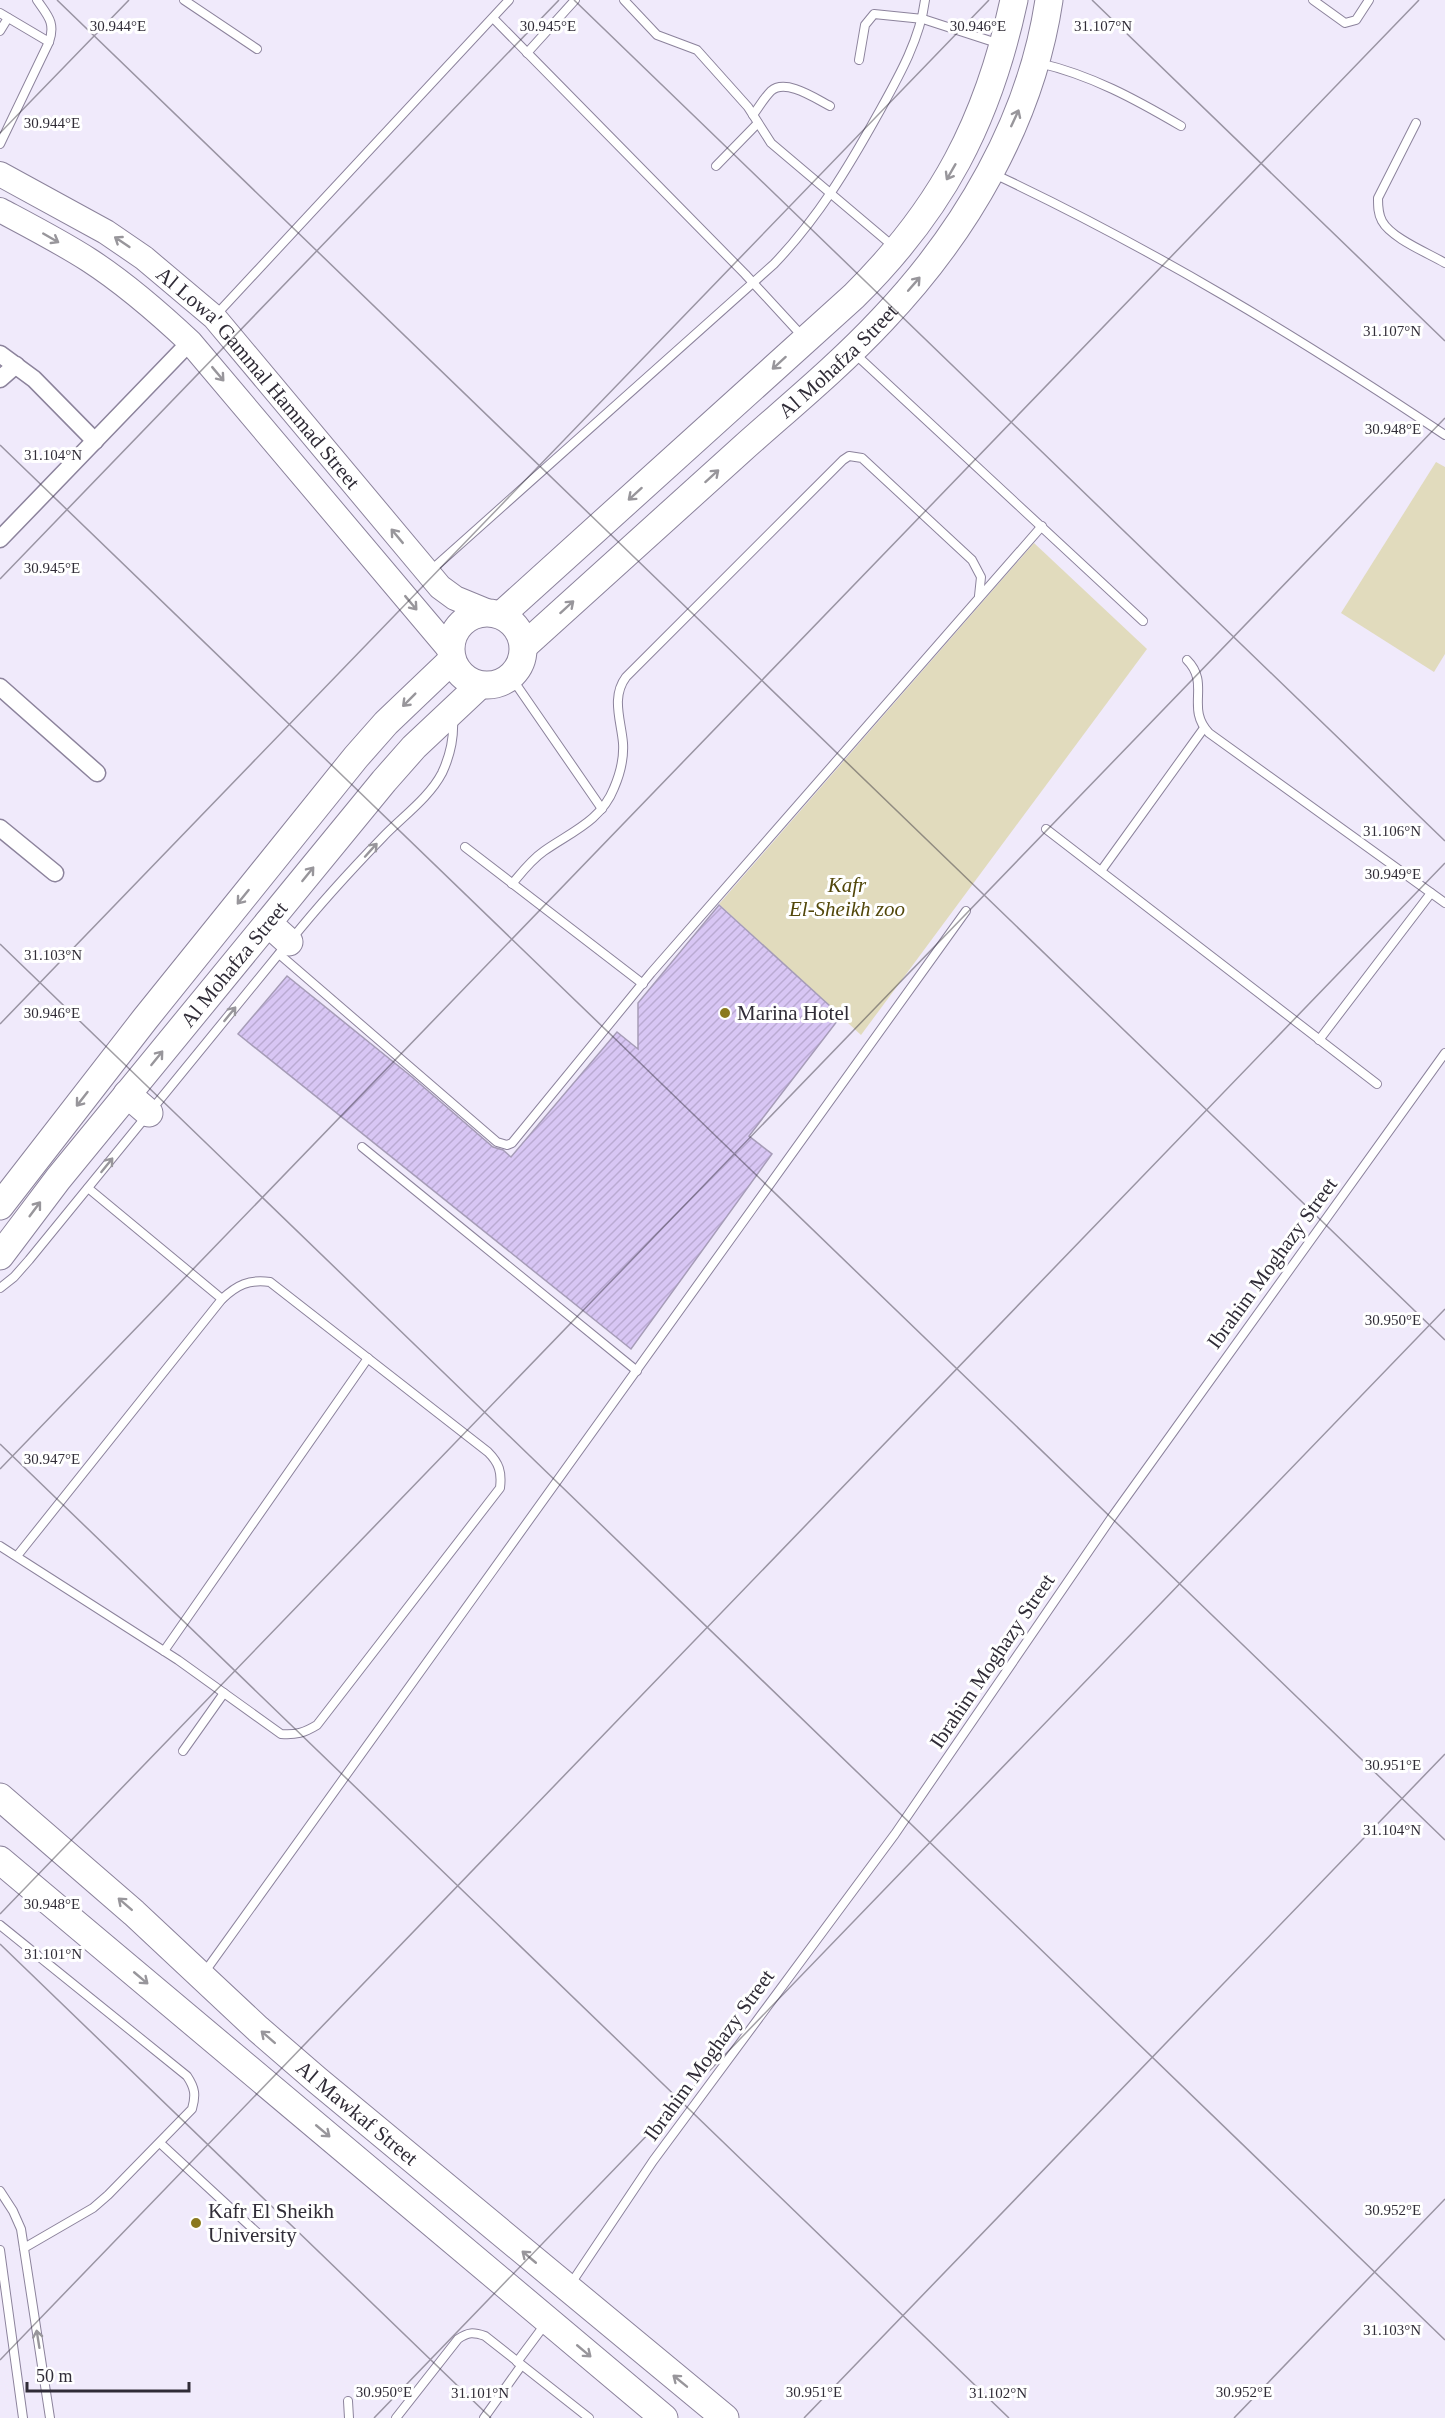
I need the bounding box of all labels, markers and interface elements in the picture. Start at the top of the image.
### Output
text: 30.944°E [90,18,146,34]
text: 30.945°E [520,18,576,34]
text: 30.946°E [950,18,1006,34]
text: 31.107°N [1074,18,1132,34]
one-way arrow [1009,110,1021,128]
text: 30.944°E [24,115,80,131]
one-way arrow [944,163,956,180]
one-way arrow [42,233,59,245]
one-way arrow [113,236,130,249]
street label: Al Lowa' Gammal Hammad Street [152,262,365,494]
one-way arrow [907,277,921,292]
street label: Al Mohafza Street [773,299,903,423]
text: 31.107°N [1363,323,1421,339]
one-way arrow [772,356,787,370]
one-way arrow [211,366,224,382]
text: 30.948°E [1365,421,1421,437]
text: 31.104°N [24,447,82,463]
one-way arrow [704,469,719,483]
one-way arrow [628,487,643,501]
one-way arrow [391,529,404,545]
text: 30.945°E [24,560,80,576]
one-way arrow [404,595,418,610]
one-way arrow [559,600,574,614]
one-way arrow [402,692,417,707]
text: 31.106°N [1363,823,1421,839]
one-way arrow [364,843,378,858]
one-way arrow [301,866,314,882]
text: 30.949°E [1365,866,1421,882]
park label: Kafr El-Sheikh zoo [788,873,905,921]
one-way arrow [237,889,250,905]
street label: Al Mohafza Street [175,896,292,1032]
text: 31.103°N [24,947,82,963]
place label: Marina Hotel [737,1001,850,1025]
text: 30.946°E [24,1005,80,1021]
one-way arrow [224,1006,237,1022]
marker: Marina Hotel [718,1006,732,1020]
one-way arrow [151,1050,164,1066]
one-way arrow [76,1090,89,1106]
one-way arrow [100,1158,114,1173]
street label: Ibrahim Moghazy Street [1202,1173,1342,1353]
one-way arrow [29,1202,41,1218]
text: 30.950°E [1365,1312,1421,1328]
text: 30.947°E [24,1451,80,1467]
street label: Ibrahim Moghazy Street [925,1569,1059,1753]
text: 30.951°E [1365,1757,1421,1773]
text: 31.104°N [1363,1822,1421,1838]
text: 30.948°E [24,1896,80,1912]
one-way arrow [118,1897,133,1911]
text: 31.101°N [24,1946,82,1962]
street label: Ibrahim Moghazy Street [639,1965,779,2145]
one-way arrow [133,1972,149,1985]
one-way arrow [260,2030,275,2044]
street label: Al Mawkaf Street [292,2056,423,2171]
one-way arrow [315,2124,331,2137]
place label: Kafr El Sheikh University [208,2199,334,2247]
text: 30.952°E [1365,2202,1421,2218]
marker: Kafr El Sheikh University [189,2216,203,2230]
one-way arrow [522,2250,538,2263]
text: 31.103°N [1363,2322,1421,2338]
one-way arrow [33,2330,44,2350]
one-way arrow [576,2344,592,2357]
scale bar [27,2355,189,2393]
text: 50 m [36,2366,73,2386]
one-way arrow [673,2374,688,2388]
text: 30.950°E [356,2384,412,2400]
text: 30.951°E [786,2384,842,2400]
text: 30.952°E [1216,2384,1272,2400]
text: 31.101°N [451,2385,509,2401]
text: 31.102°N [969,2385,1027,2401]

